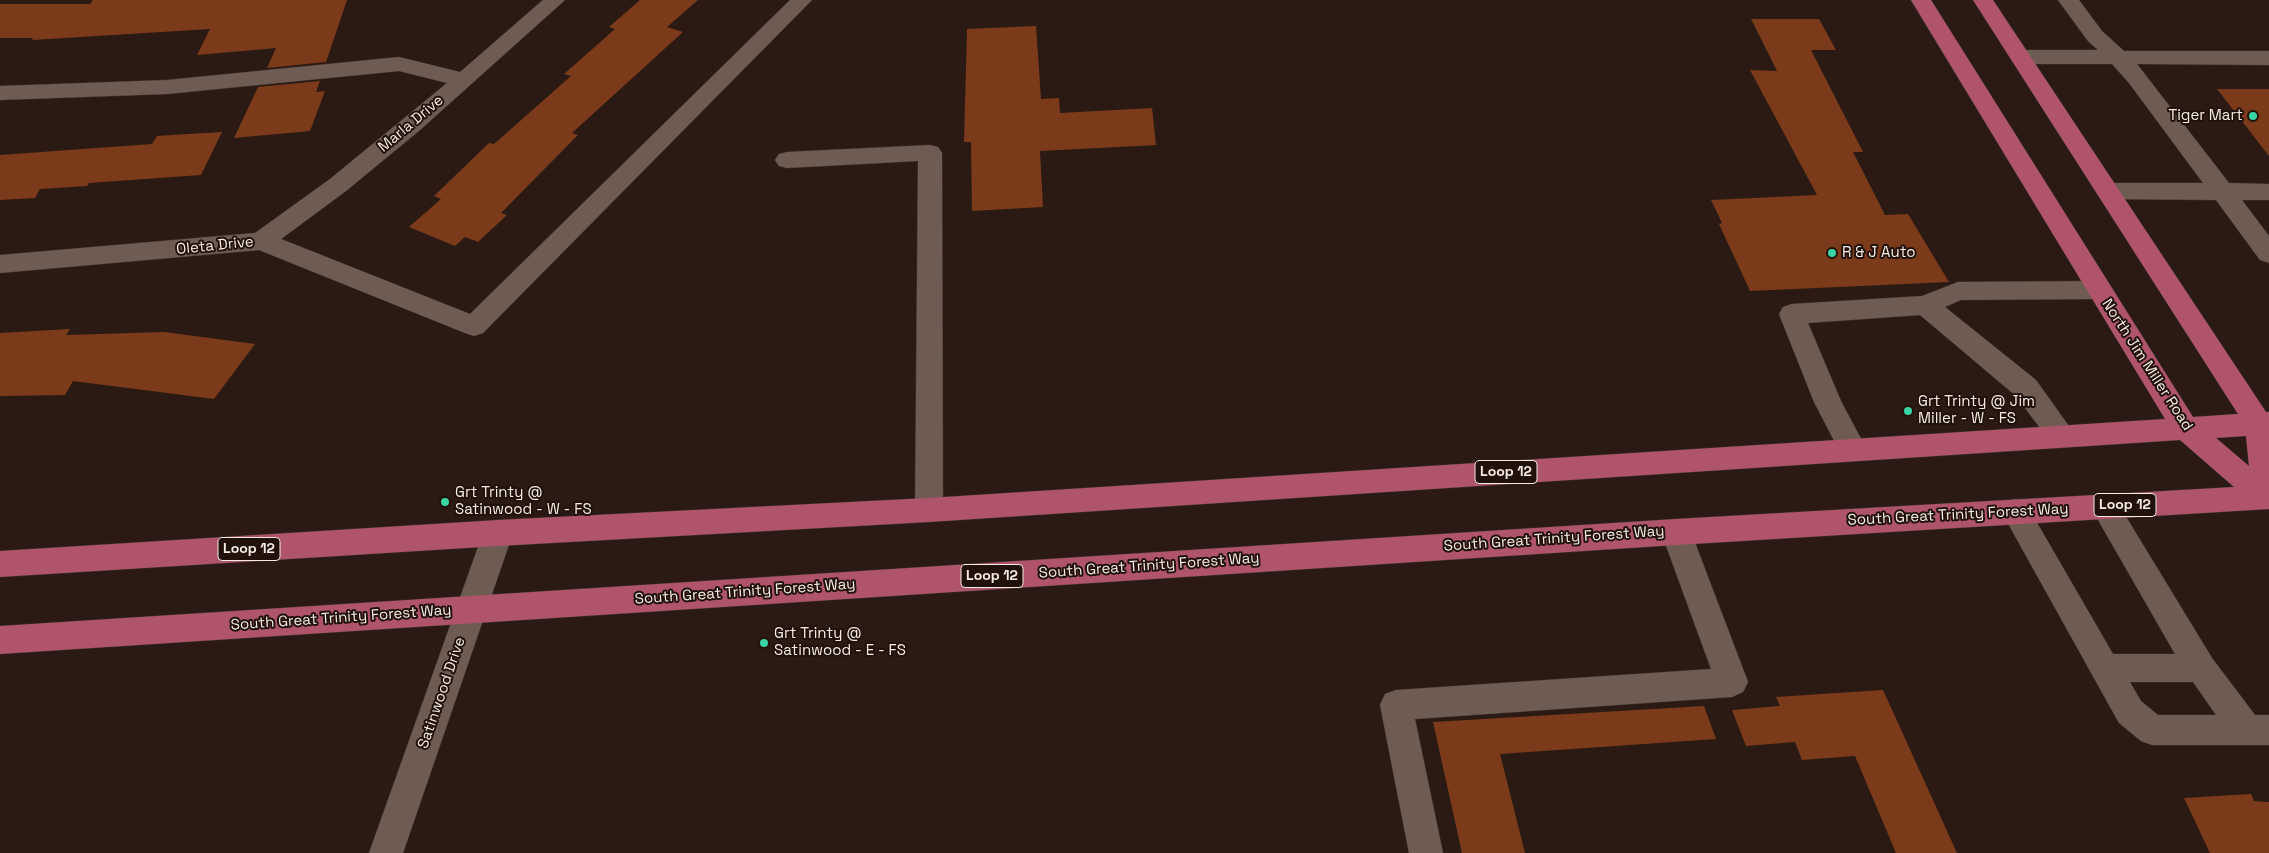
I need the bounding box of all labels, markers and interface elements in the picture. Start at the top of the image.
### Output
street label: Marla Drive [375,92,447,156]
place label: Tiger Mart [2168,107,2243,125]
marker: Tiger Mart [2247,110,2259,122]
street label: Oleta Drive [175,233,255,259]
place label: R & J Auto [1842,244,1916,262]
marker: R & J Auto [1826,247,1838,259]
street label: North Jim Miller Road [2098,296,2196,434]
place label: Grt Trinty @ Jim Miller - W - FS [1918,393,2035,428]
marker: Grt Trinty @ Jim Miller - W - FS [1902,405,1914,417]
road number: Loop 12 [1475,461,1537,484]
place label: Grt Trinty @ Satinwood - W - FS [455,484,592,519]
road number: Loop 12 [2094,494,2156,516]
marker: Grt Trinty @ Satinwood - W - FS [439,496,451,508]
street label: South Great Trinity Forest Way [1847,500,2069,530]
street label: South Great Trinity Forest Way [1443,522,1665,556]
road number: Loop 12 [218,538,280,560]
street label: South Great Trinity Forest Way [1038,549,1260,583]
road number: Loop 12 [961,564,1023,588]
street label: South Great Trinity Forest Way [634,575,856,609]
street label: South Great Trinity Forest Way [230,601,452,635]
place label: Grt Trinty @ Satinwood - E - FS [774,625,906,660]
street label: Satinwood Drive [414,635,470,751]
marker: Grt Trinty @ Satinwood - E - FS [758,637,770,649]

